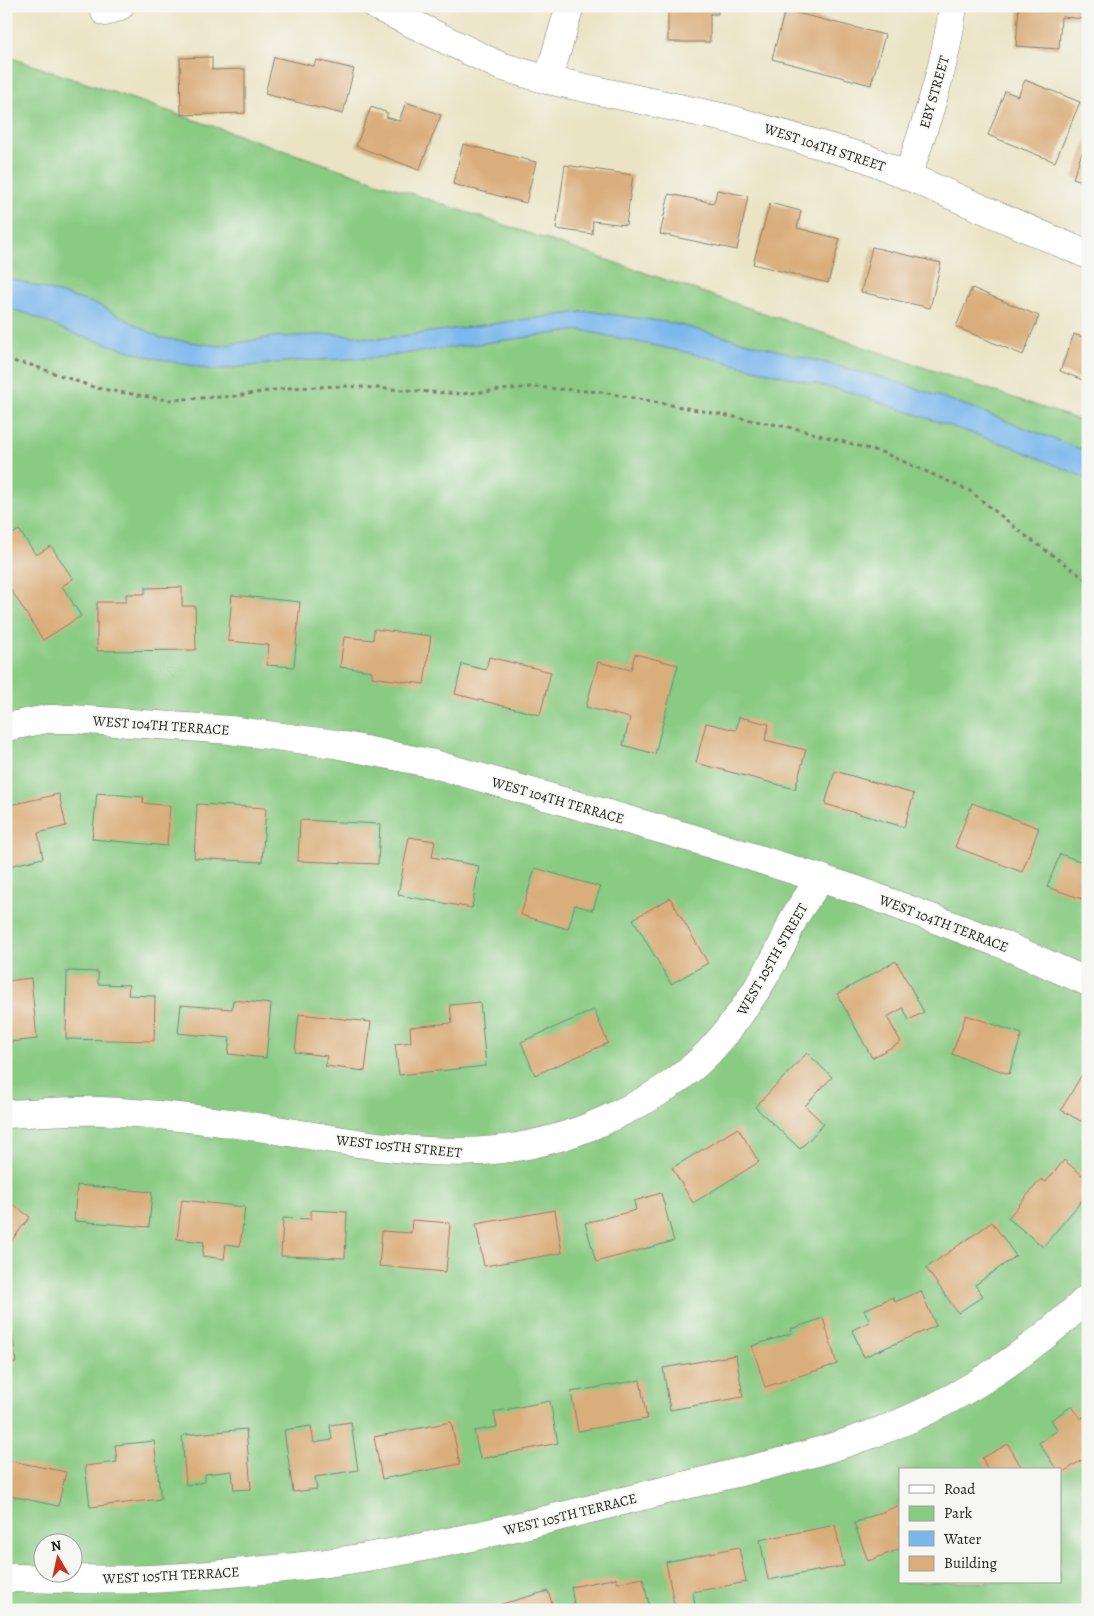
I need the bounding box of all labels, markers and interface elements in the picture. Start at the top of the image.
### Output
street label: EBY STREET [915,53,954,131]
street label: WEST 104TH STREET [761,119,888,176]
street label: WEST 104TH TERRACE [91,711,230,740]
street label: WEST 104TH TERRACE [489,772,626,828]
street label: WEST 104TH TERRACE [876,890,1011,957]
street label: WEST 105TH STREET [732,900,812,1020]
street label: WEST 105TH STREET [334,1130,463,1163]
legend [899,1468,1062,1584]
text: Road [944,1479,976,1499]
street label: WEST 105TH TERRACE [501,1489,639,1540]
text: Park [944,1503,973,1523]
text: Water [943,1529,981,1549]
north arrow [32,1534,82,1584]
text: N [50,1535,63,1556]
text: Building [944,1553,997,1573]
street label: WEST 105TH TERRACE [101,1562,240,1589]

